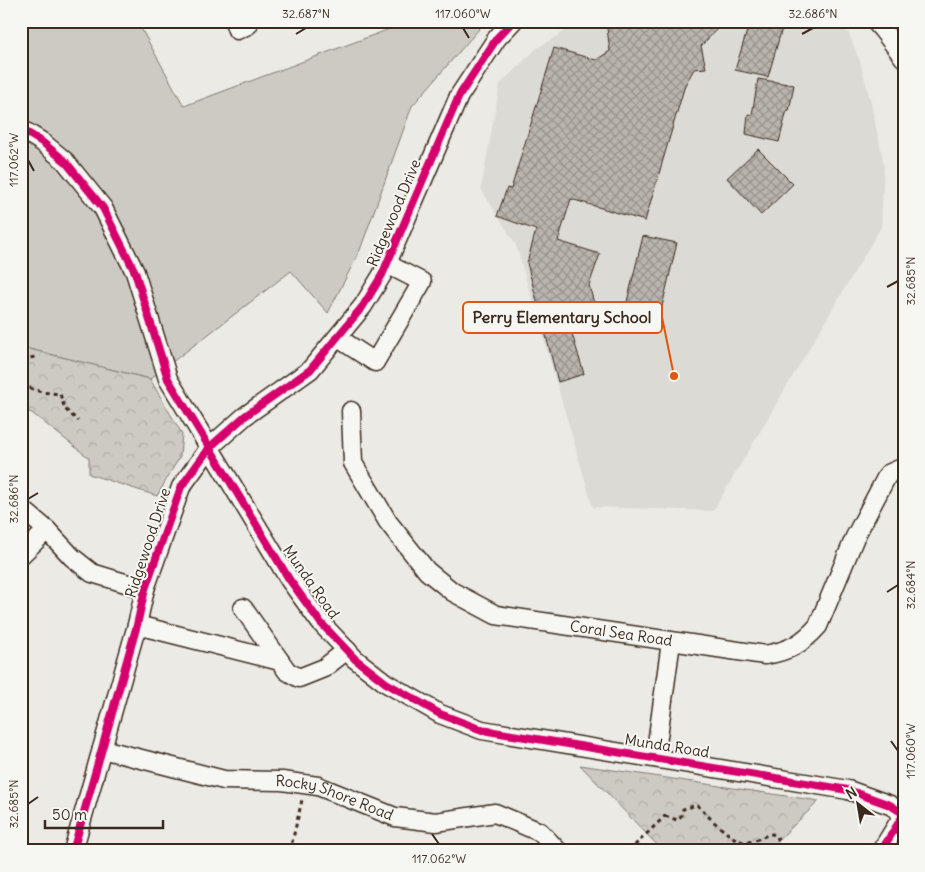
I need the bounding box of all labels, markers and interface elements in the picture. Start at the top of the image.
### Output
text: 32.687°N [282,6,330,21]
text: 117.060°W [435,6,491,21]
text: 32.686°N [789,6,837,21]
text: 117.062°W [6,133,21,187]
street label: Ridgewood Drive [362,156,425,269]
text: 32.685°N [903,257,918,305]
callout: Perry Elementary School [463,302,662,333]
text: Perry Elementary School [473,307,651,328]
text: 32.686°N [6,475,21,523]
street label: Ridgewood Drive [121,485,174,600]
street label: Munda Road [279,541,344,622]
text: 32.684°N [903,561,918,609]
street label: Coral Sea Road [569,616,674,650]
text: 117.060°W [903,723,918,779]
street label: Munda Road [623,729,711,762]
street label: Rocky Shore Road [275,771,396,824]
text: 32.685°N [6,780,21,828]
north arrow [832,780,882,830]
text: N [843,783,860,803]
scale bar [45,797,162,829]
text: 50 m [52,805,87,824]
text: 117.062°W [412,851,466,866]

